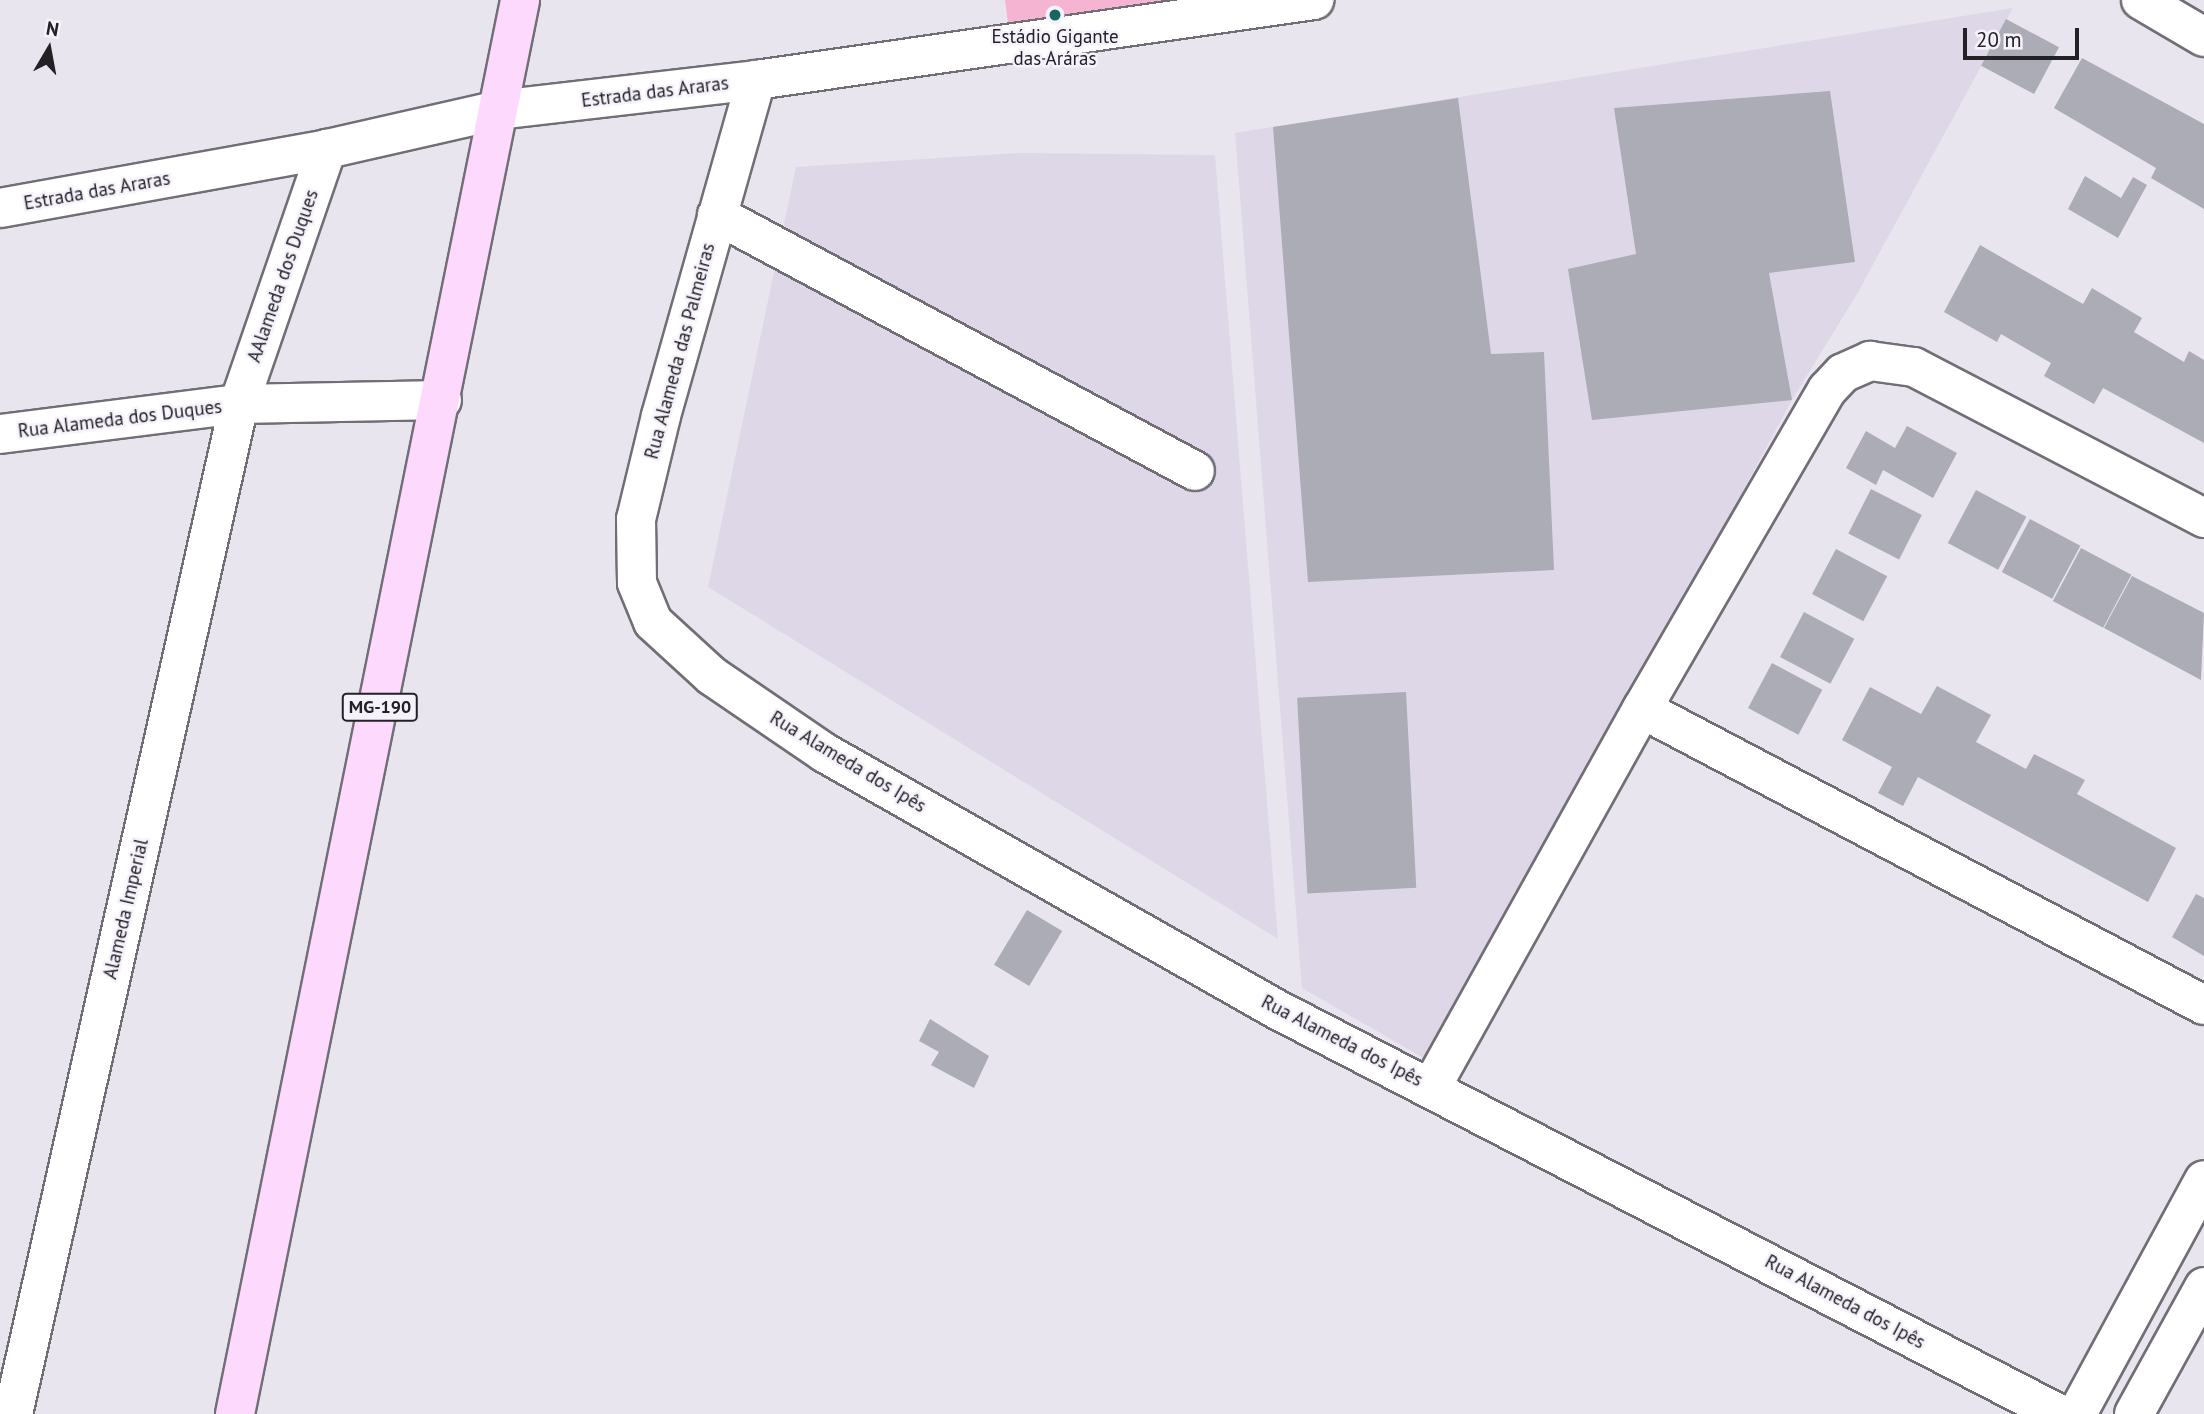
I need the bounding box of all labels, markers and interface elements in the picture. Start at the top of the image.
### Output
marker: Estádio Gigante das Aráras [1047,7,1063,23]
north arrow [14,14,84,84]
scale bar [1966,14,2082,58]
text: N [44,15,61,41]
place label: Estádio Gigante das Aráras [991,26,1119,70]
text: 20 m [1976,26,2022,53]
street label: Estrada das Araras [580,72,730,112]
street label: Estrada das Araras [22,167,172,215]
street label: AAlameda dos Duques [243,187,323,365]
street label: Rua Alameda das Palmeiras [640,240,720,462]
street label: Rua Alameda dos Duques [16,395,224,443]
road number: MG-190 [342,692,418,722]
street label: Rua Alameda dos Ipês [766,706,930,818]
street label: Alameda Imperial [99,837,153,981]
street label: Rua Alameda dos Ipês [1257,990,1427,1092]
street label: Rua Alameda dos Ipês [1761,1250,1929,1354]

